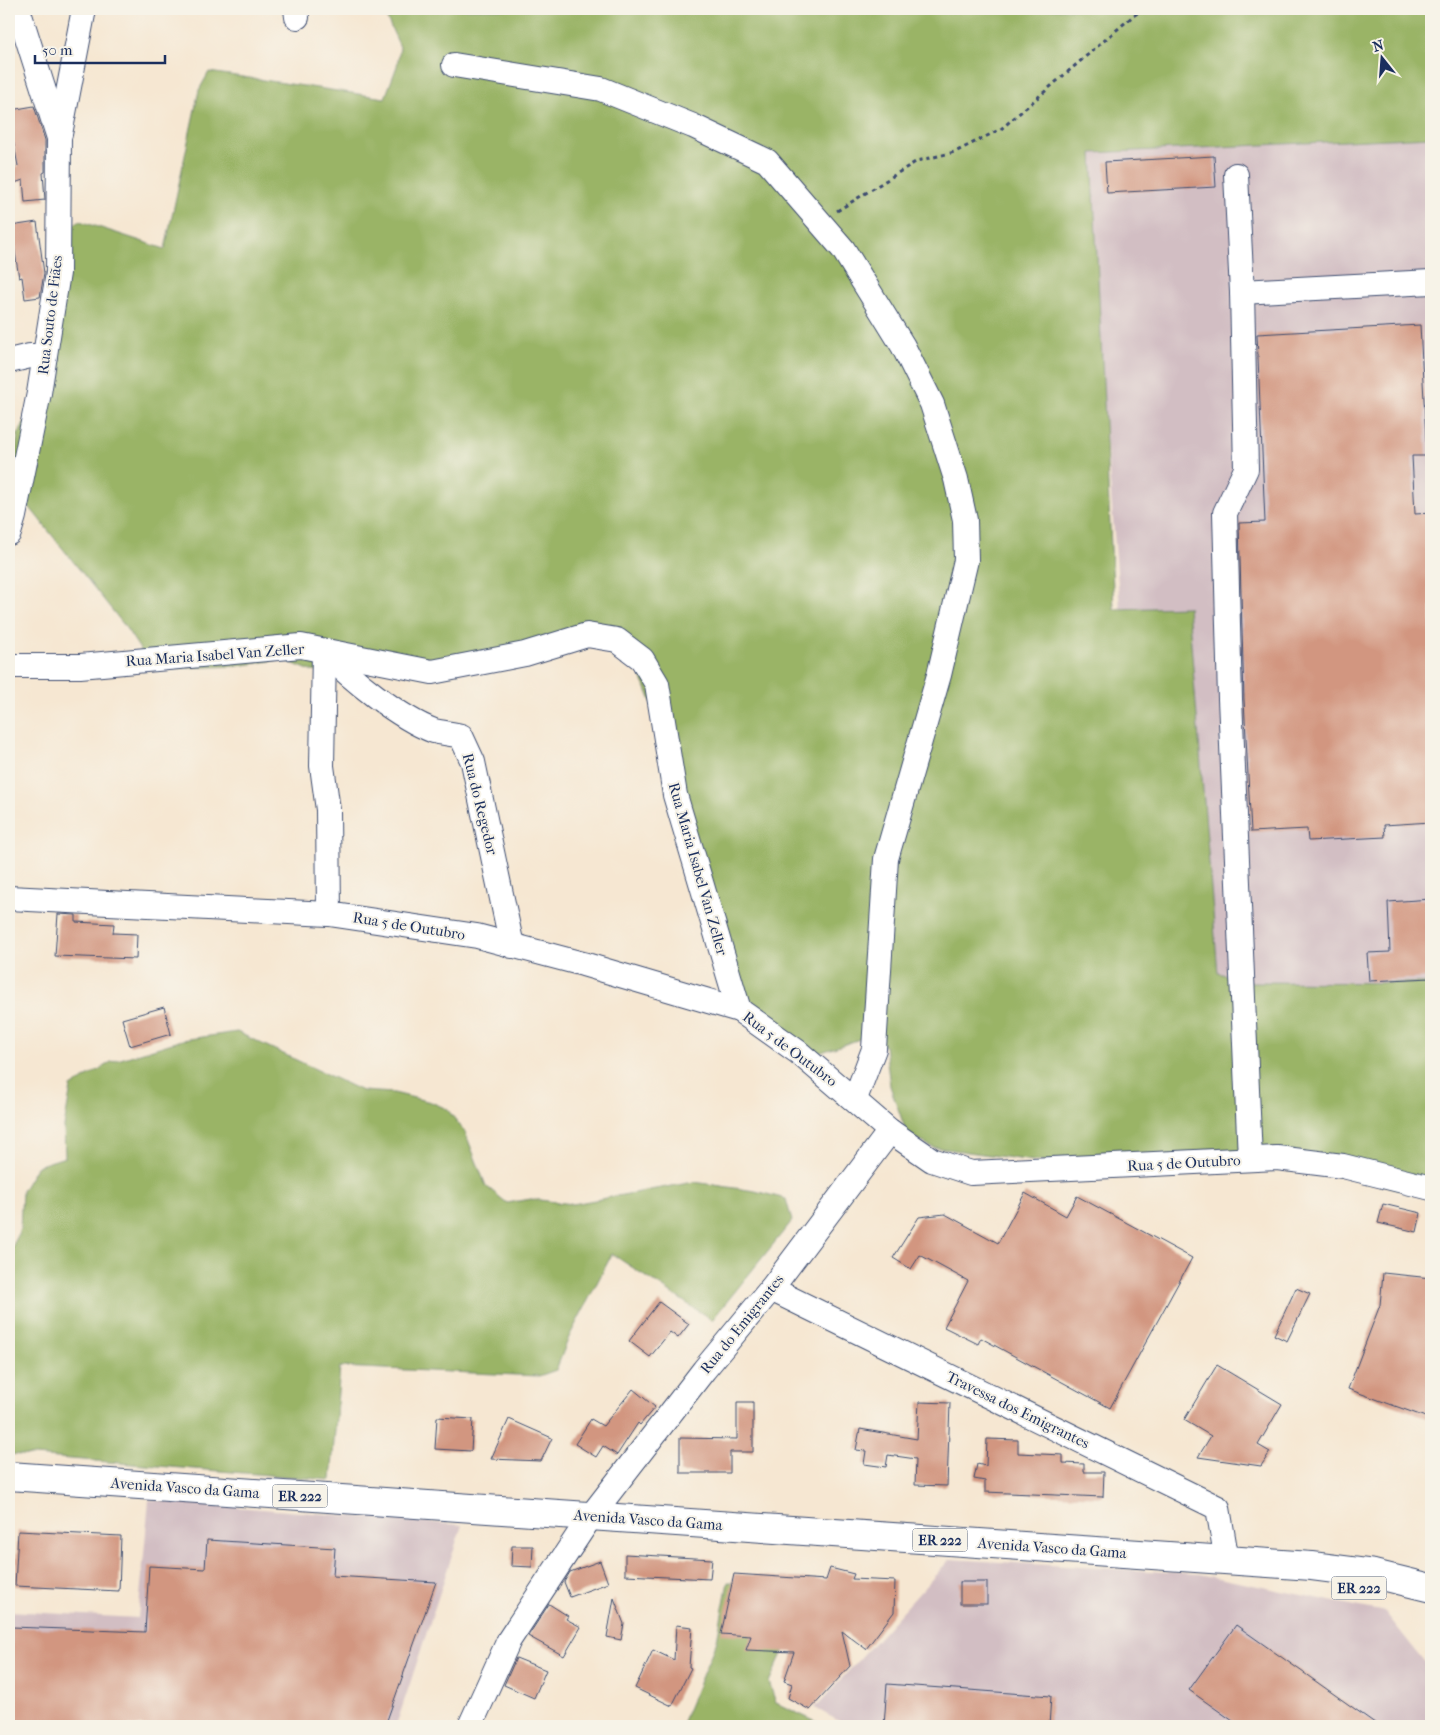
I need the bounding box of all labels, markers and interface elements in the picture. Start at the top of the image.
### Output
scale bar [35,32,165,64]
north arrow [1358,32,1408,82]
text: N [1371,36,1386,56]
text: 50 m [42,41,73,59]
street label: Rua Souto de Fiães [34,254,66,376]
street label: Rua Maria Isabel Van Zeller [125,640,306,670]
street label: Rua do Regedor [459,751,501,857]
street label: Rua Maria Isabel Van Zeller [665,780,731,958]
street label: Rua 5 de Outubro [352,908,467,944]
street label: Rua 5 de Outubro [739,1008,841,1091]
street label: Rua 5 de Outubro [1127,1151,1242,1175]
street label: Rua do Emigrantes [696,1270,788,1377]
street label: Travessa dos Emigrantes [944,1368,1093,1453]
street label: Avenida Vasco da Gama [109,1474,261,1502]
road number: ER 222 [272,1484,328,1508]
street label: Avenida Vasco da Gama [572,1506,724,1534]
road number: ER 222 [912,1528,968,1552]
street label: Avenida Vasco da Gama [976,1534,1128,1562]
road number: ER 222 [1332,1576,1386,1600]

